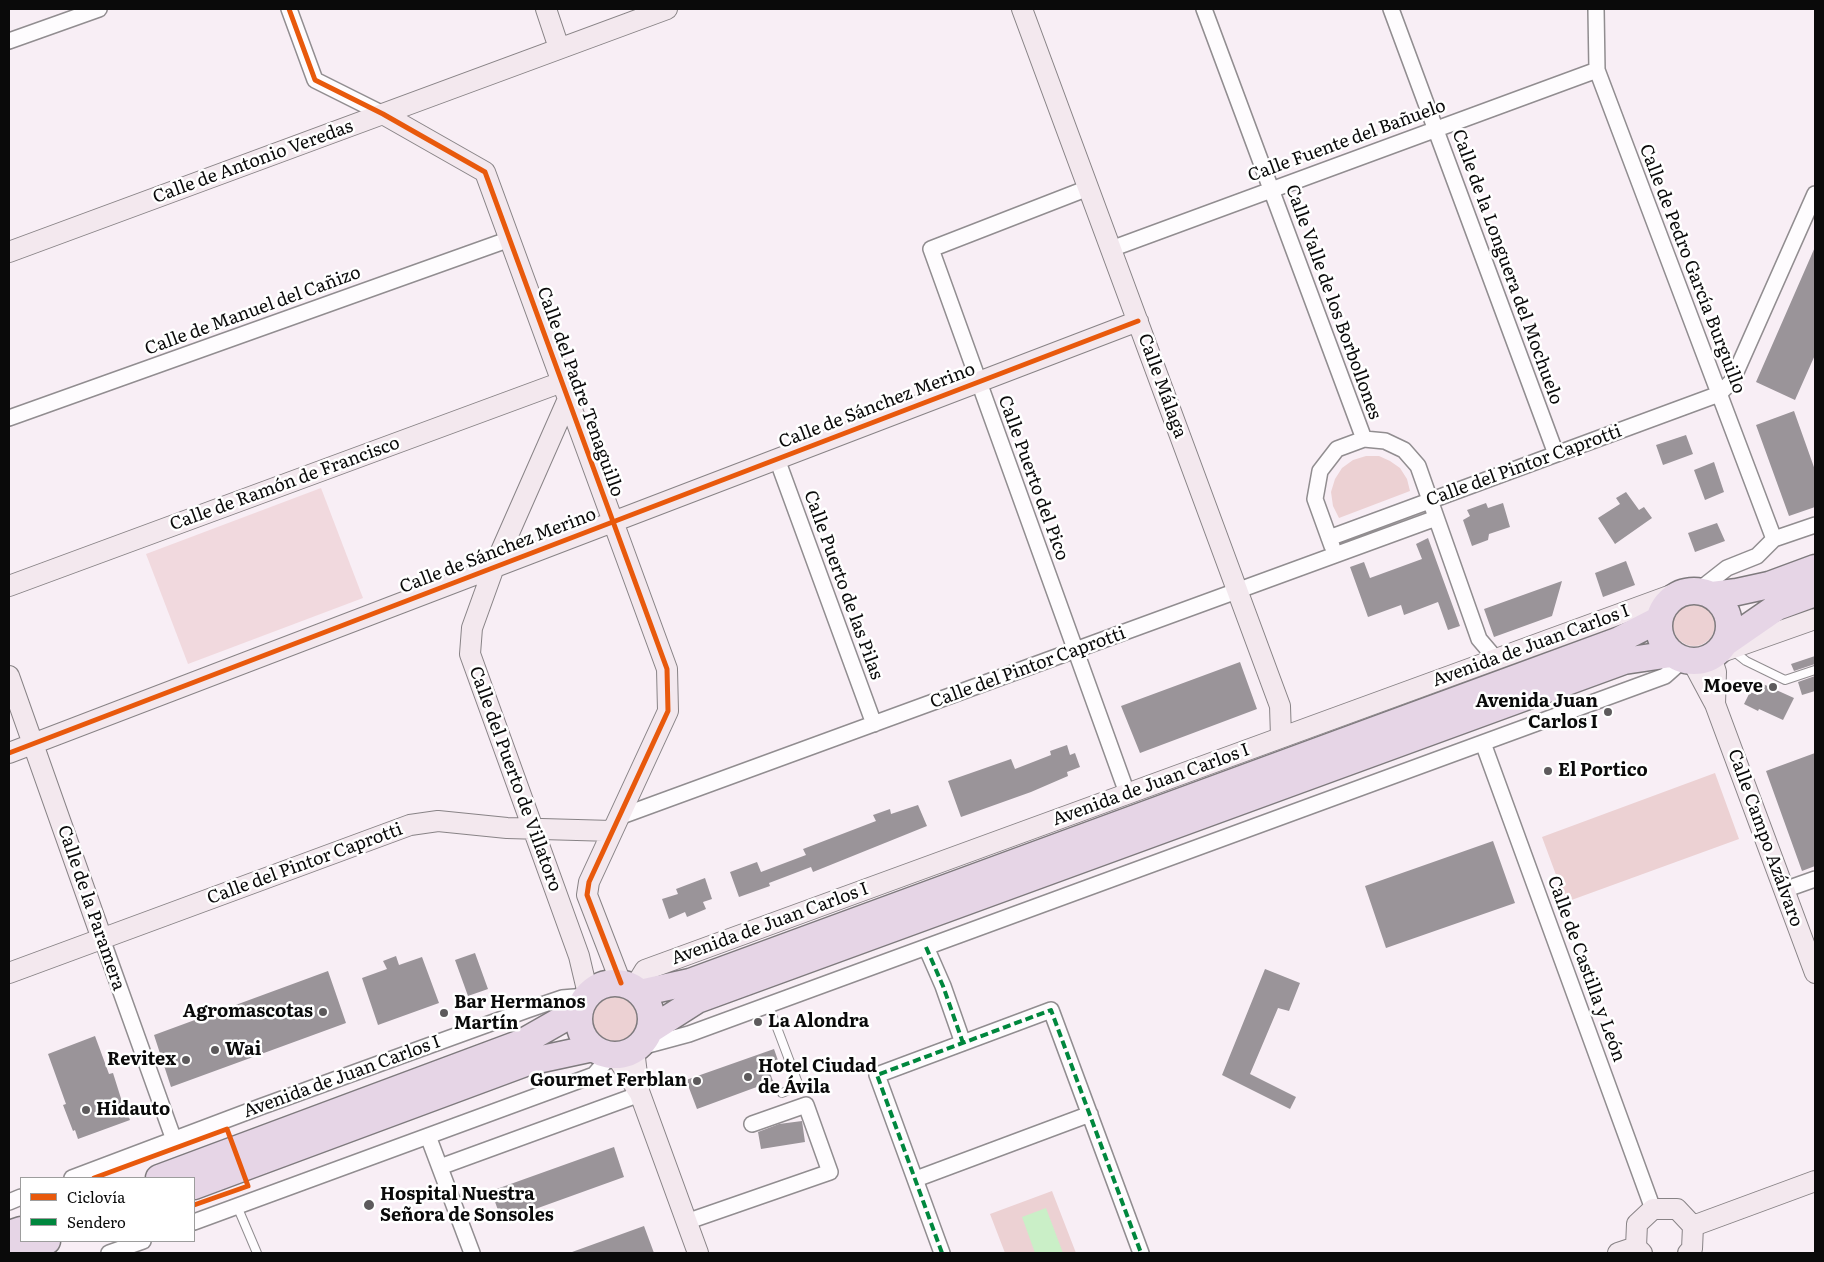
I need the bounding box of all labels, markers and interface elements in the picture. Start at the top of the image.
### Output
street label: Calle Fuente del Bañuelo [1245,95,1449,187]
street label: Calle de Antonio Veredas [150,116,356,208]
street label: Calle de la Longuera del Mochuelo [1447,126,1567,408]
street label: Calle de Pedro García Burguillo [1634,141,1750,397]
street label: Calle Valle de los Borbollones [1280,182,1386,422]
street label: Calle de Manuel del Cañizo [142,262,364,360]
street label: Calle del Padre Tenaguillo [532,284,628,500]
street label: Calle Málaga [1133,331,1191,441]
street label: Calle de Sánchez Merino [776,359,978,453]
street label: Calle Puerto del Pico [993,393,1073,563]
street label: Calle del Pintor Caprotti [1423,421,1625,511]
street label: Calle de Ramón de Francisco [167,432,403,536]
street label: Calle Puerto de las Pilas [799,487,887,683]
street label: Calle de Sánchez Merino [397,504,599,598]
street label: Avenida de Juan Carlos I [1429,600,1633,692]
street label: Calle del Pintor Caprotti [927,623,1129,713]
street label: Calle del Puerto de Villatoro [464,663,566,895]
place label: Moeve [1703,676,1763,698]
marker: Moeve [1767,681,1779,693]
place label: Avenida Juan Carlos I [1476,691,1598,734]
marker: Avenida Juan Carlos I [1602,706,1614,718]
street label: Avenida de Juan Carlos I [1049,739,1253,831]
street label: Calle Campo Azálvaro [1723,746,1807,930]
place label: El Portico [1558,760,1648,782]
marker: El Portico [1542,765,1554,777]
street label: Calle del Pintor Caprotti [204,819,406,909]
street label: Calle de la Paramera [53,823,129,993]
street label: Calle de Castilla y León [1542,873,1630,1065]
street label: Avenida de Juan Carlos I [668,878,872,970]
place label: Bar Hermanos Martín [454,992,585,1034]
place label: Agromascotas [183,1001,313,1023]
marker: Agromascotas [317,1006,329,1018]
marker: Bar Hermanos Martín [438,1007,450,1019]
place label: La Alondra [768,1011,869,1033]
marker: La Alondra [752,1016,764,1028]
street label: Avenida de Juan Carlos I [240,1031,444,1123]
place label: Wai [225,1039,261,1061]
marker: Wai [209,1044,221,1056]
place label: Revitex [107,1049,176,1071]
marker: Revitex [180,1054,192,1066]
place label: Hotel Ciudad de Ávila [758,1056,877,1098]
place label: Gourmet Ferblan [530,1070,687,1092]
marker: Hotel Ciudad de Ávila [742,1071,754,1083]
marker: Gourmet Ferblan [691,1075,703,1087]
place label: Hidauto [96,1099,170,1121]
marker: Hidauto [80,1104,92,1116]
legend [20,1177,195,1242]
place label: Hospital Nuestra Señora de Sonsoles [380,1184,554,1226]
text: Ciclovía [67,1185,125,1208]
marker: Hospital Nuestra Señora de Sonsoles [362,1198,376,1212]
text: Sendero [67,1210,126,1233]

